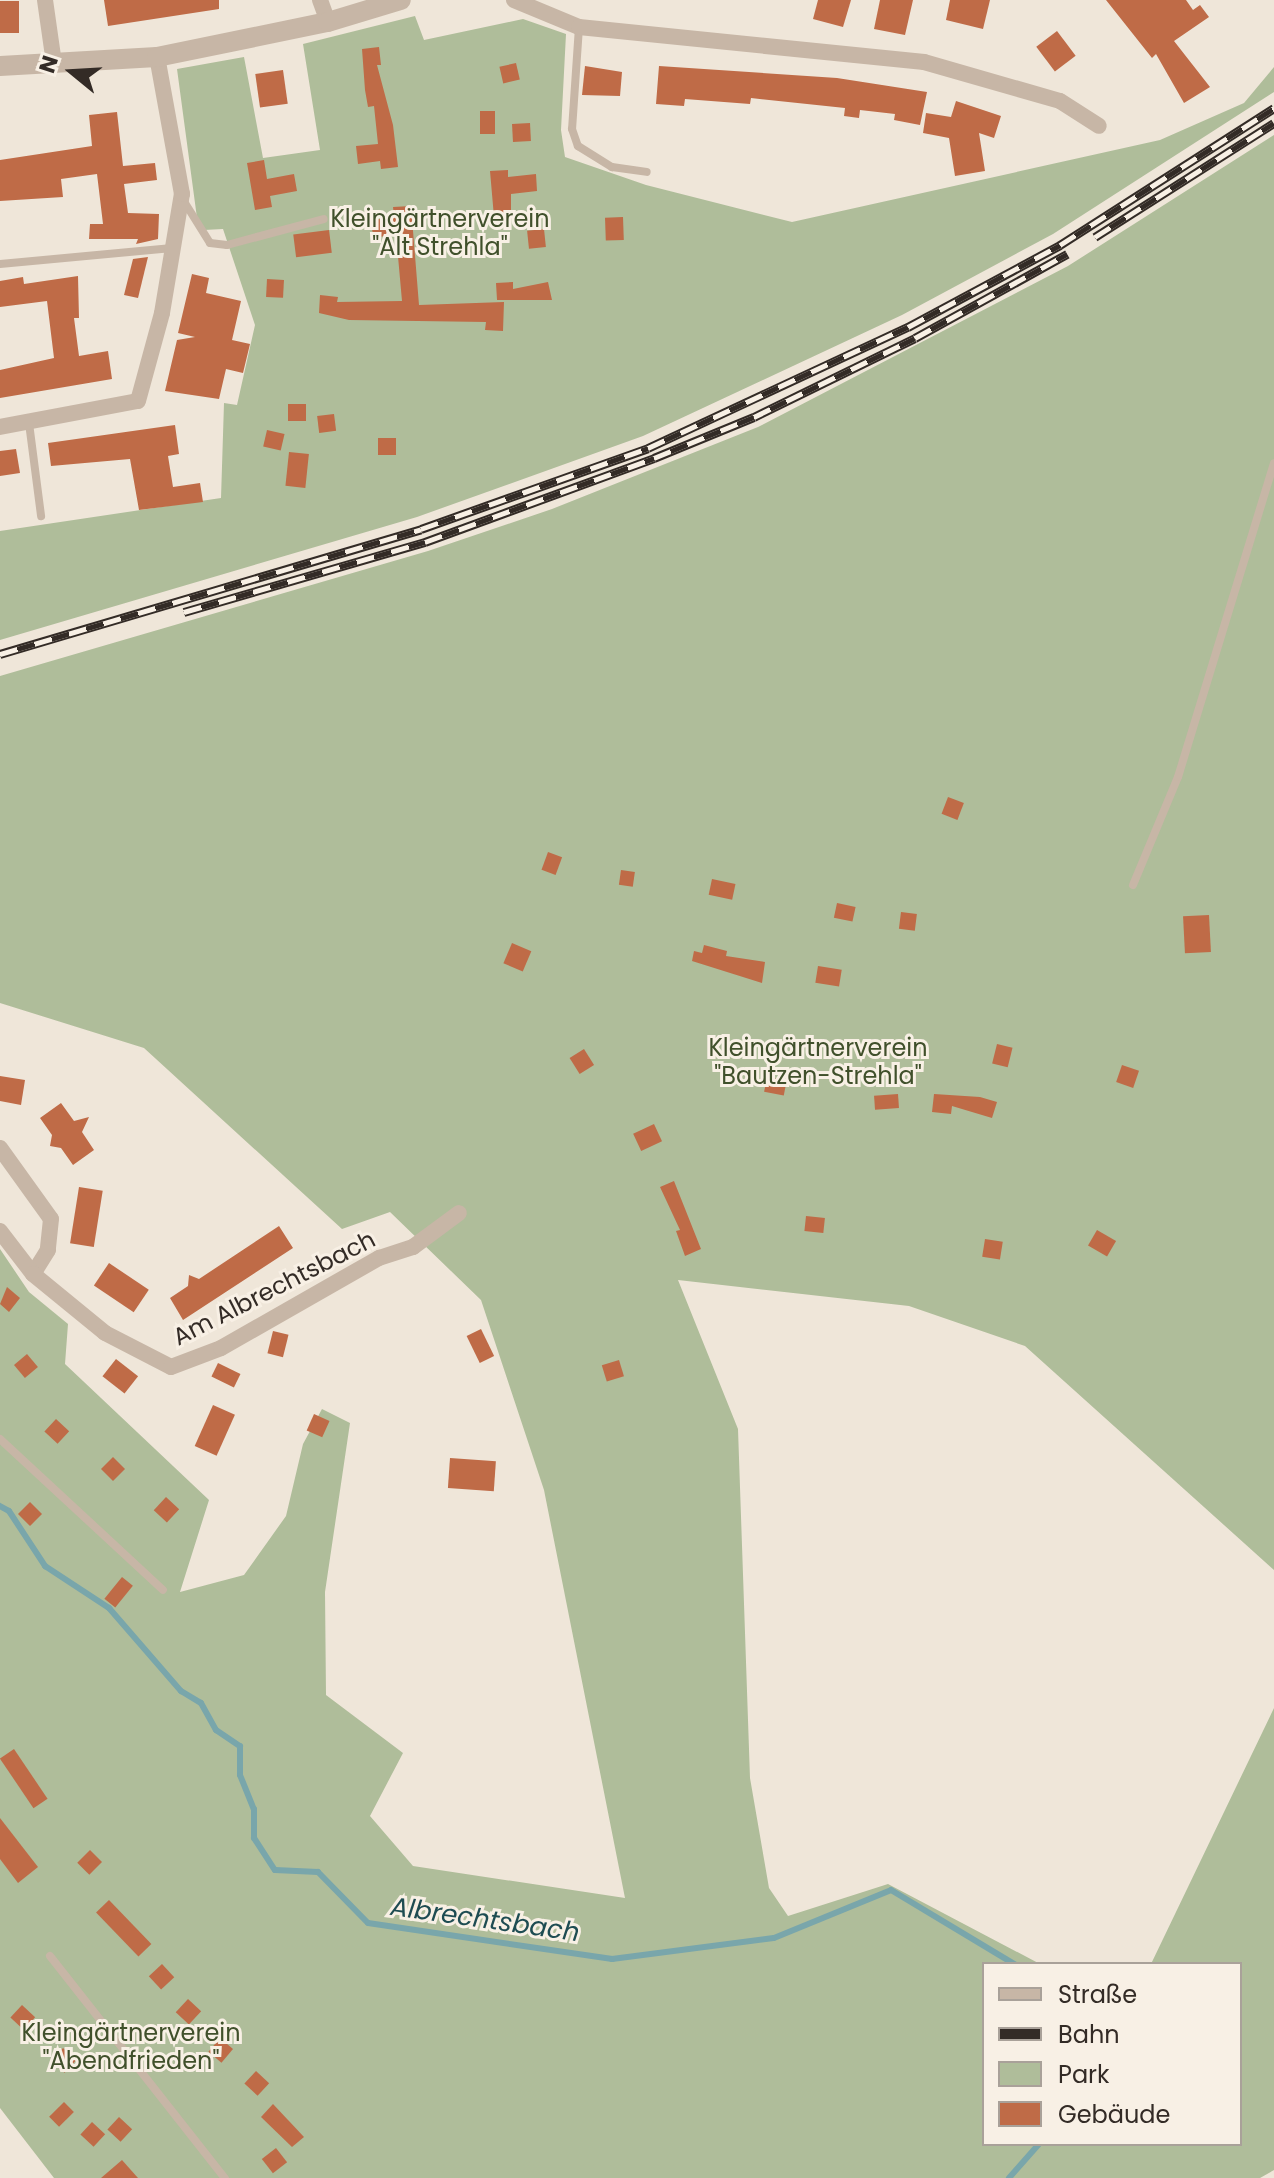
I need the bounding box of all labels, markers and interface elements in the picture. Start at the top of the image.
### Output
north arrow [32,32,112,112]
text: N [31,52,66,77]
park label: Kleingärtnerverein "Alt Strehla" [330,205,550,261]
park label: Kleingärtnerverein "Bautzen-Strehla" [708,1034,928,1090]
street label: Am Albrechtsbach [168,1225,380,1351]
water label: Albrechtsbach [389,1891,581,1949]
legend [982,1962,1242,2146]
text: Straße [1058,1978,1137,2011]
text: Bahn [1058,2018,1120,2051]
park label: Kleingärtnerverein "Abendfrieden" [21,2019,241,2075]
text: Park [1058,2058,1109,2091]
text: Gebäude [1058,2098,1170,2131]

